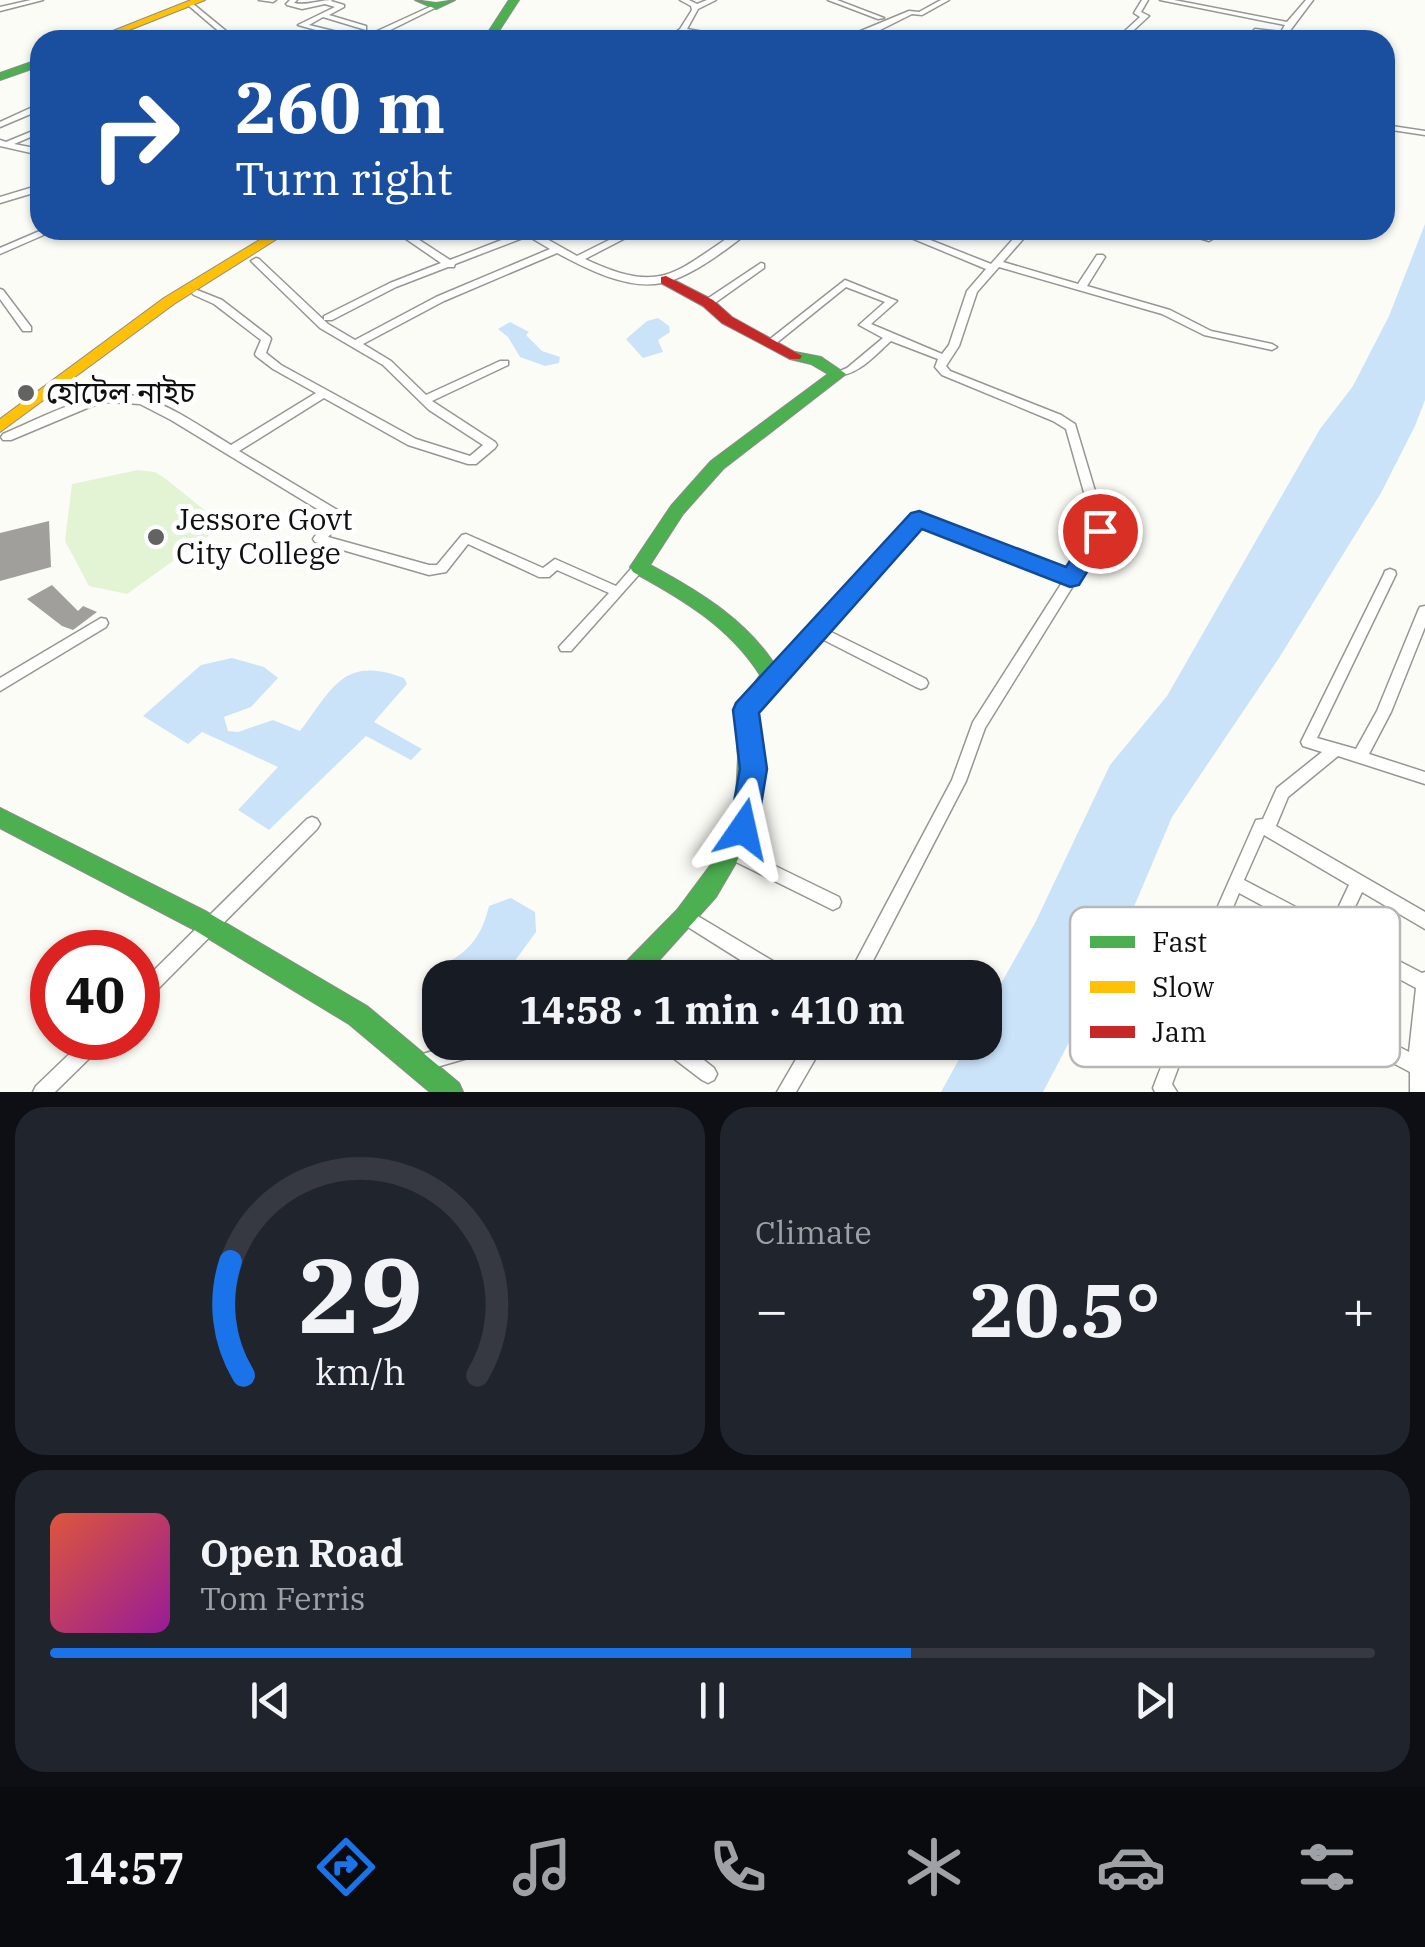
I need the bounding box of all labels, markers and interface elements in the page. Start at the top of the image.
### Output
text: 260 m [235,61,445,152]
icon: right [70,70,200,200]
text: Turn right [235,149,453,207]
place label: হোটেল নাইচ [46,372,196,411]
marker: হোটেল নাইচ [15,382,37,404]
pin [1058,489,1143,574]
place label: Jessore Govt City College [176,499,353,572]
icon: arrive [1073,504,1128,559]
marker: Jessore Govt City College [145,526,167,548]
position arrow [691,777,795,881]
legend [1070,907,1400,1067]
text: Fast [1152,923,1207,960]
speed limit sign: 40 [30,930,160,1060]
text: Slow [1152,968,1214,1005]
text: 14:58 · 1 min · 410 m [519,985,905,1034]
text: Jam [1152,1013,1207,1050]
text: Climate [755,1211,872,1253]
text: 29 [298,1226,422,1362]
text: 20.5° [969,1260,1161,1358]
text: − [755,1274,788,1345]
text: + [1342,1274,1375,1345]
text: km/h [315,1348,405,1395]
text: Open Road [200,1528,404,1577]
text: Tom Ferris [200,1577,365,1619]
icon: previous [243,1673,298,1728]
icon: pause [685,1673,740,1728]
icon: next [1127,1673,1182,1728]
icon: directions [311,1832,381,1902]
icon: music [507,1832,577,1902]
icon: phone [703,1832,773,1902]
icon: climate [899,1832,969,1902]
icon: car [1096,1832,1166,1902]
icon: filters [1292,1832,1362,1902]
text: 14:57 [63,1838,185,1896]

